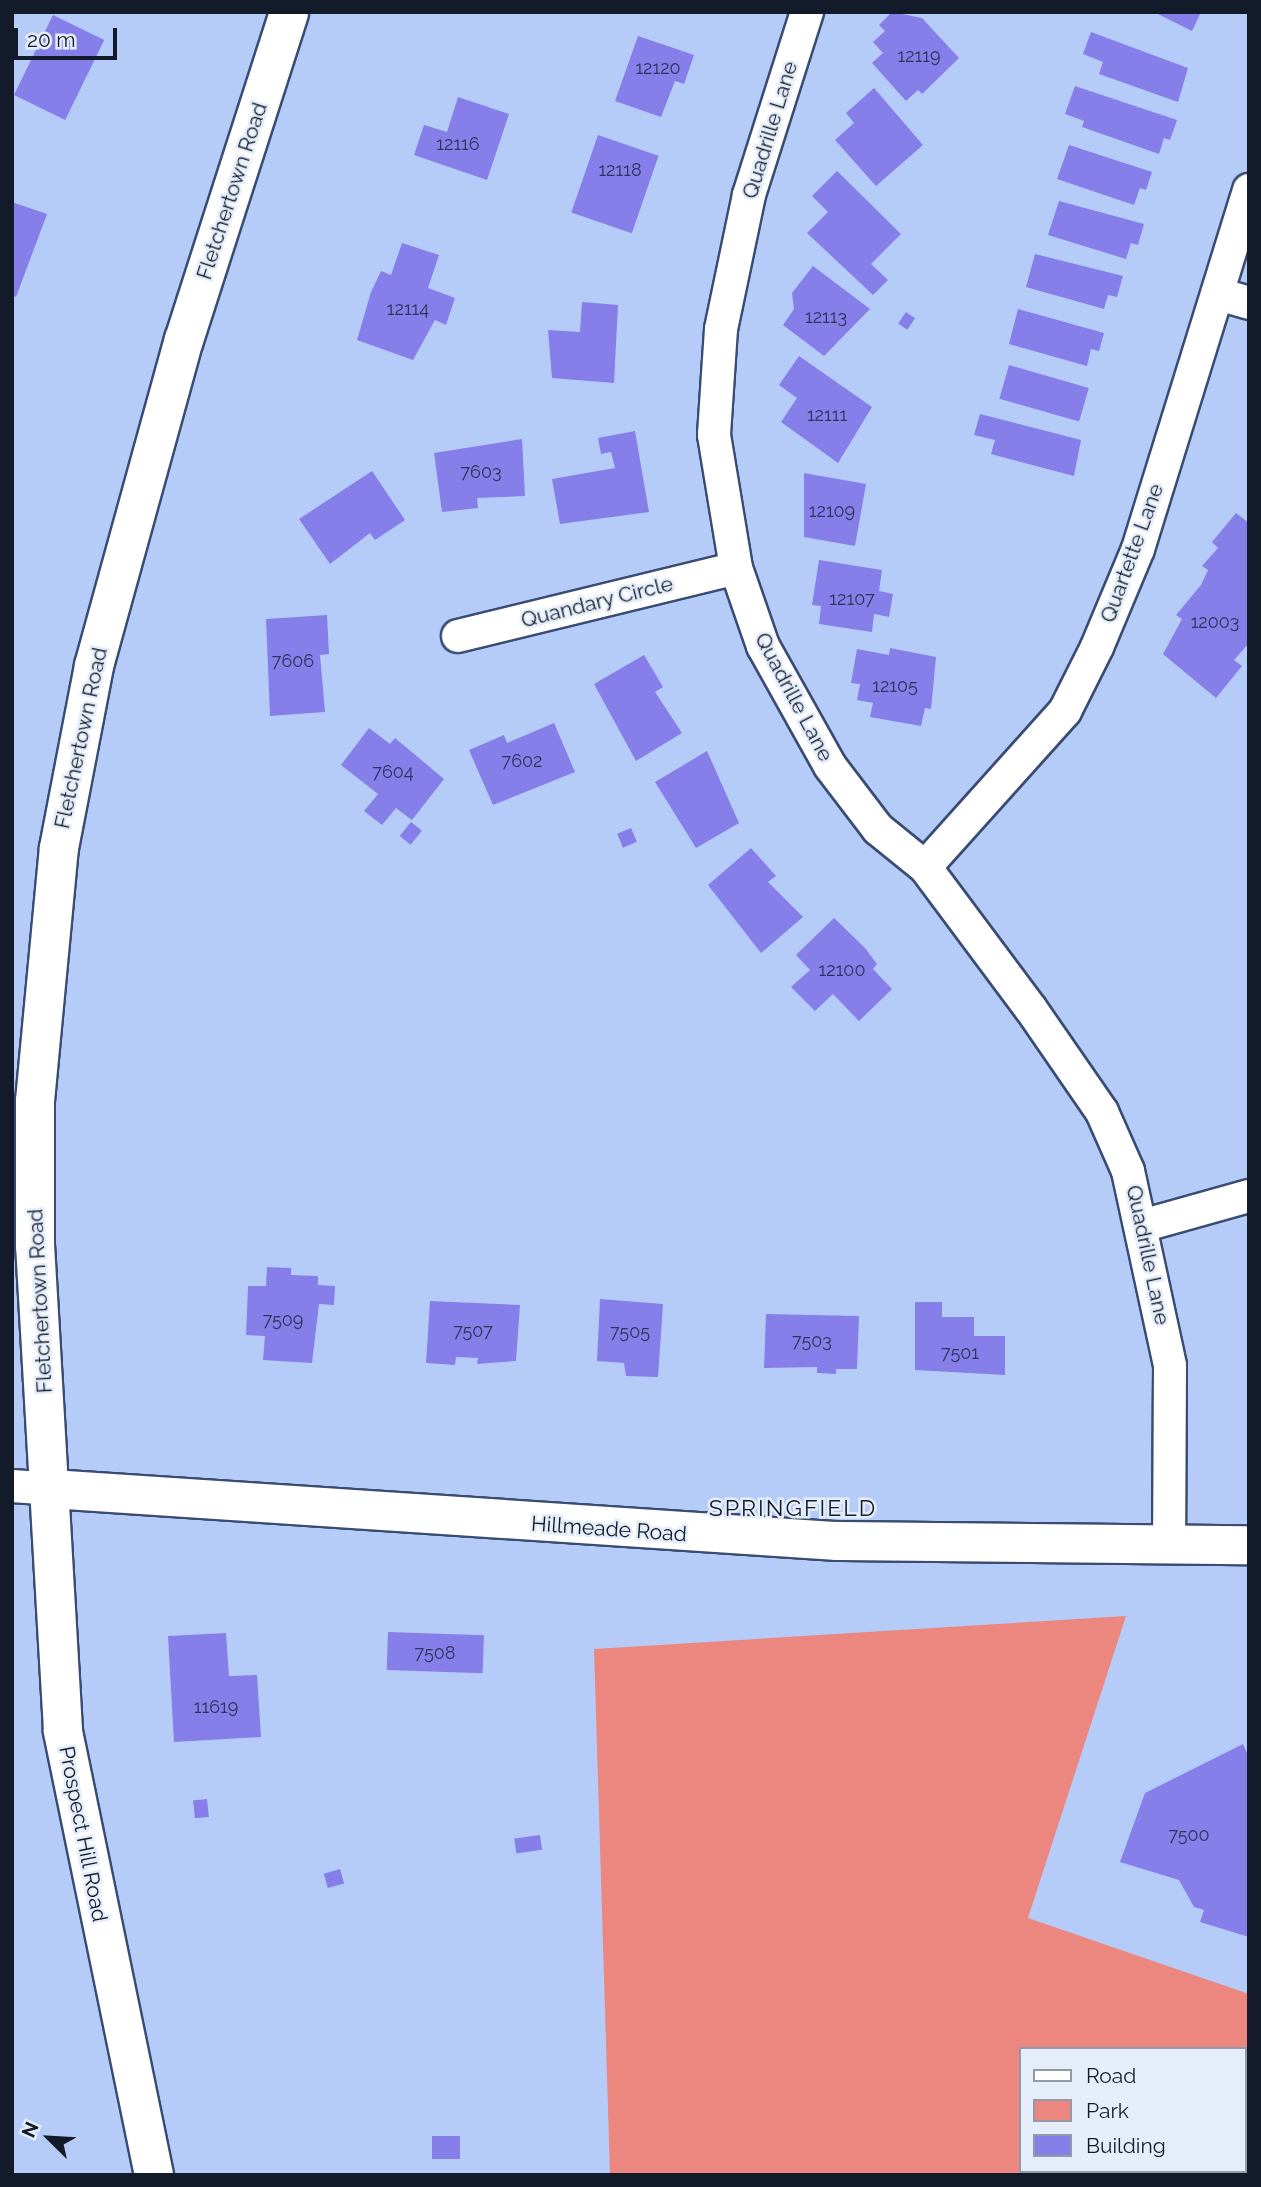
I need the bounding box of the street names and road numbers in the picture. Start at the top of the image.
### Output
street label: Quadrille Lane [737,58,803,202]
street label: Fletchertown Road [191,99,273,283]
street label: Quartette Lane [1095,480,1169,626]
street label: Quandary Circle [518,571,676,633]
street label: Quadrille Lane [750,628,838,766]
street label: Fletchertown Road [49,645,113,831]
street label: Quadrille Lane [1121,1183,1175,1327]
street label: Fletchertown Road [23,1208,57,1394]
street label: Hillmeade Road [530,1511,688,1547]
street label: Prospect Hill Road [54,1744,112,1924]

